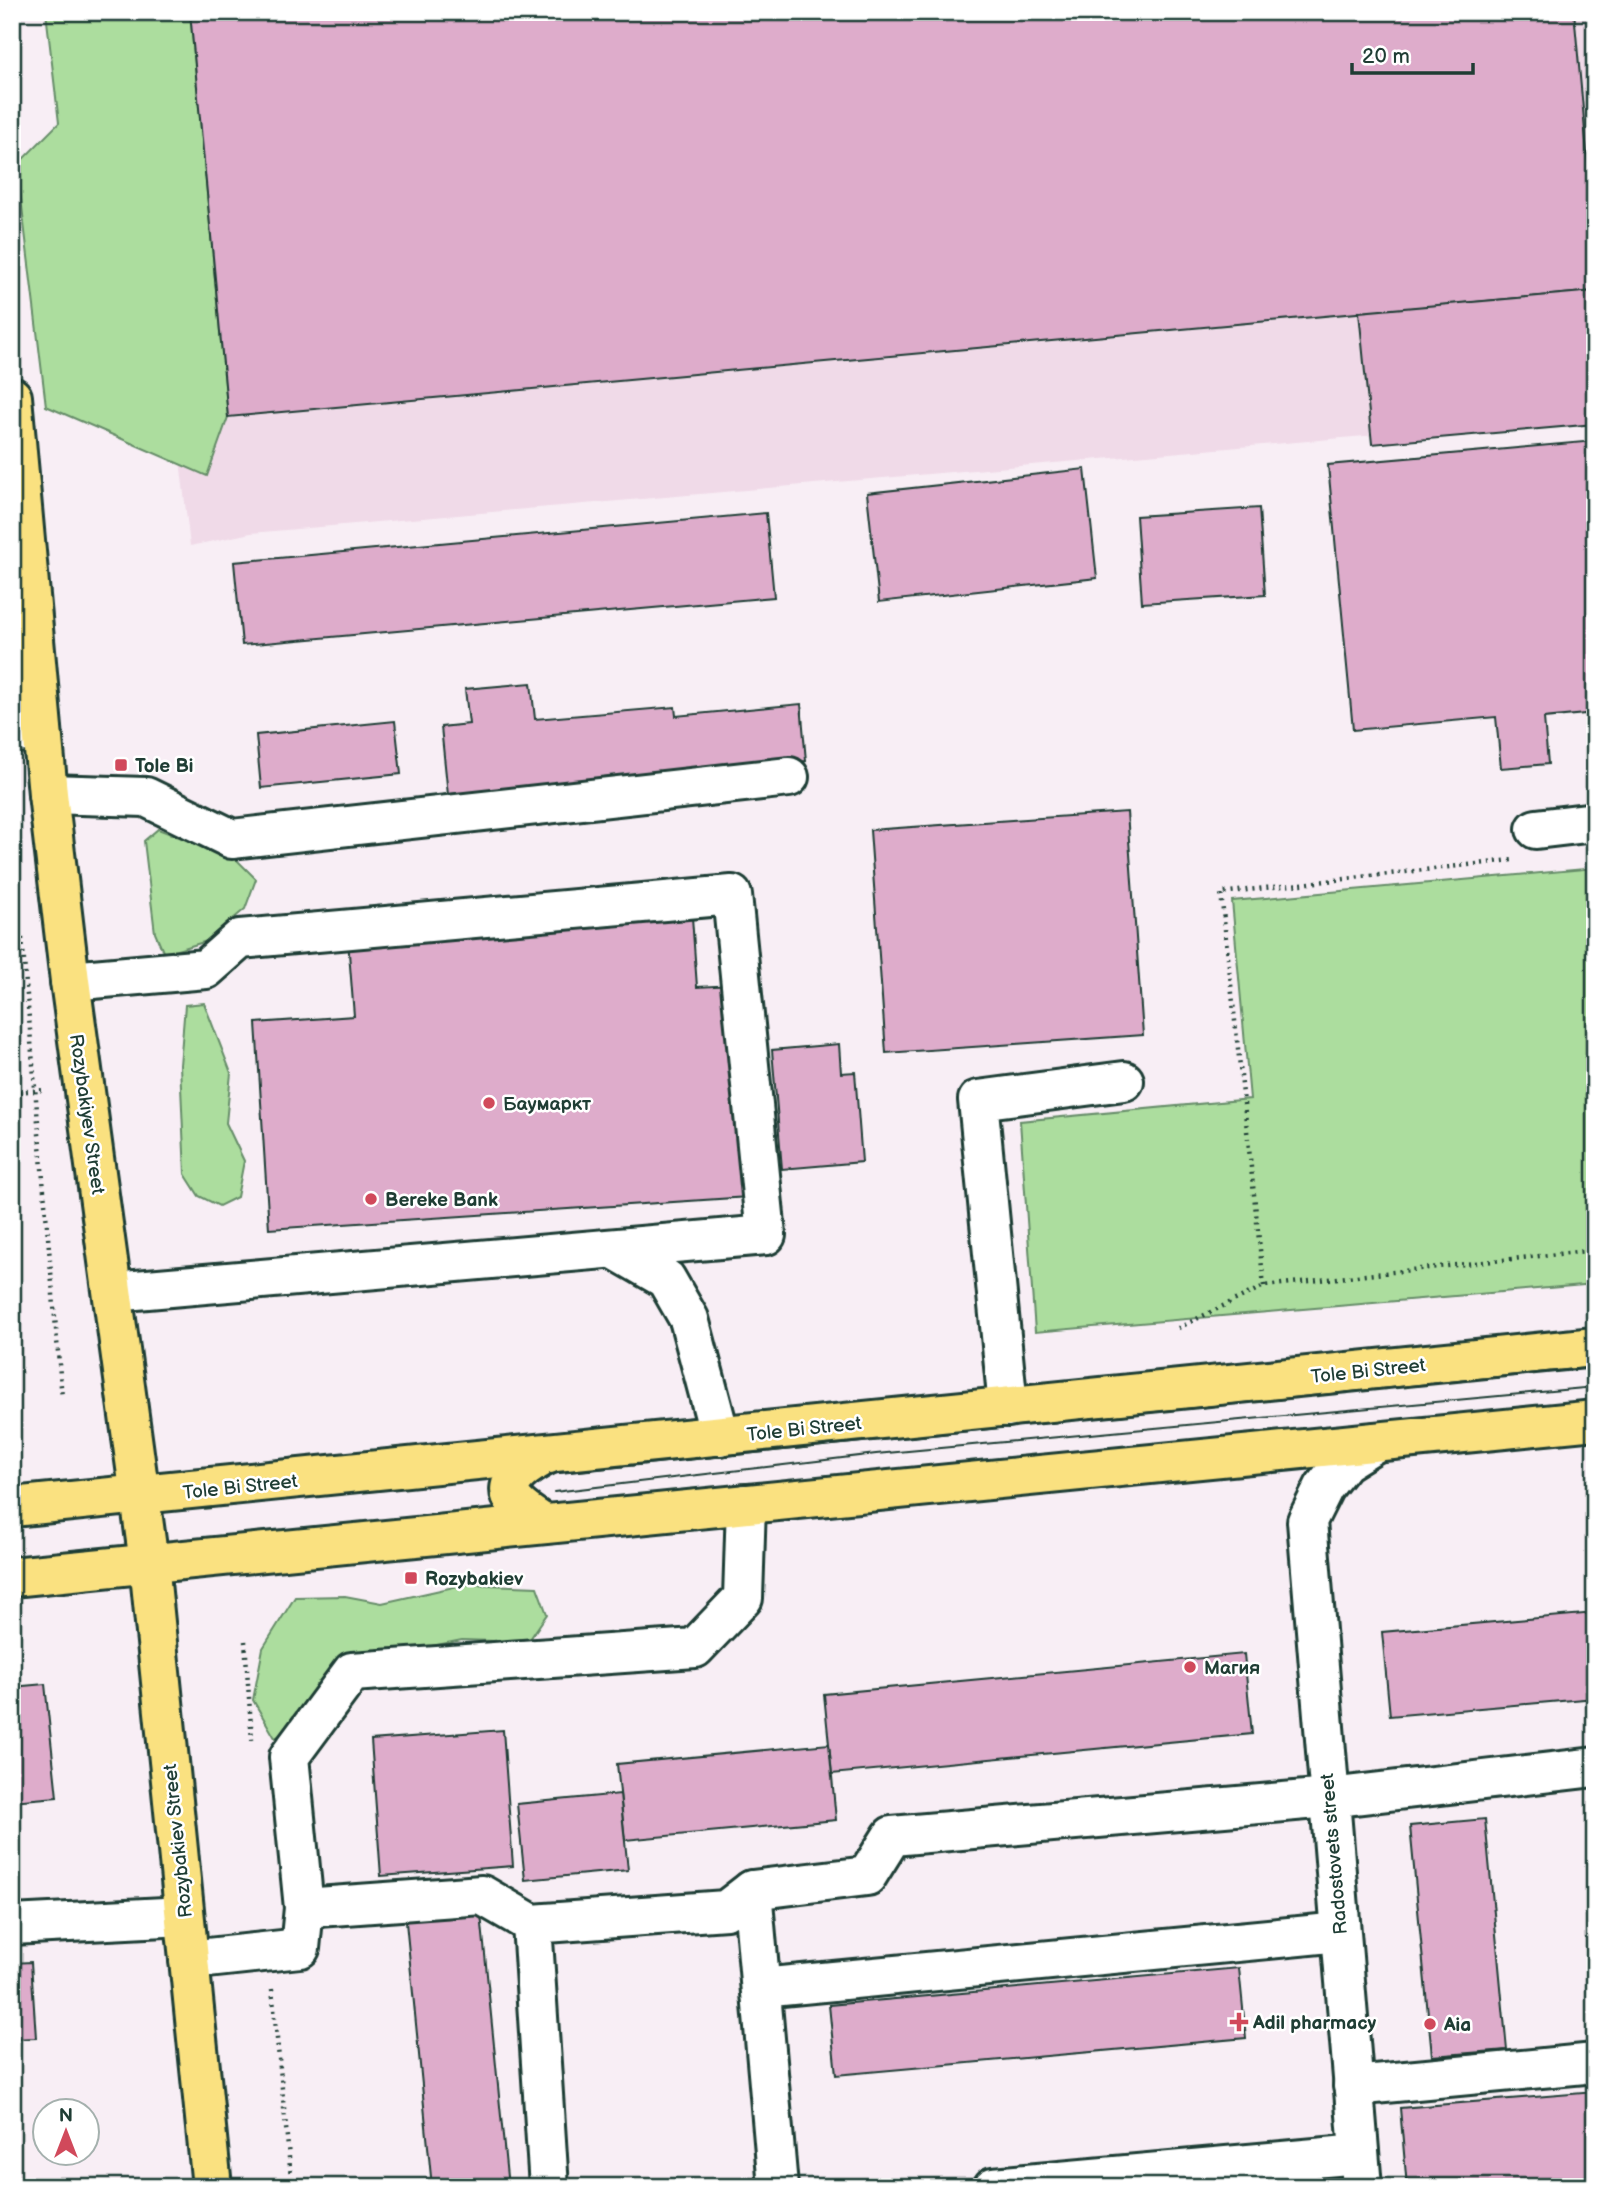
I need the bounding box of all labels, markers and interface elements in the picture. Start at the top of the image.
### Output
scale bar [1352,32,1472,76]
text: 20 m [1362,44,1410,69]
place label: Tole Bi [135,755,193,778]
marker: Tole Bi [113,757,129,773]
street label: Rozybakiyev Street [64,1033,109,1196]
place label: Баумаркт [503,1093,591,1116]
marker: Баумаркт [481,1095,497,1111]
place label: Bereke Bank [385,1189,498,1212]
marker: Bereke Bank [363,1191,379,1207]
street label: Tole Bi Street [1310,1354,1427,1389]
street label: Tole Bi Street [746,1412,863,1447]
street label: Tole Bi Street [182,1470,299,1505]
place label: Rozybakiev [425,1568,523,1591]
marker: Rozybakiev [403,1570,419,1586]
place label: Магия [1204,1657,1260,1680]
marker: Магия [1182,1659,1198,1675]
street label: Rozybakiev Street [159,1763,198,1919]
street label: Radostovets street [1316,1772,1353,1935]
place label: Adil pharmacy [1252,2012,1377,2035]
marker: Adil pharmacy [1231,2014,1247,2030]
place label: Aia [1443,2014,1471,2037]
marker: Aia [1422,2016,1438,2032]
north arrow [32,2098,102,2168]
text: N [59,2105,73,2128]

